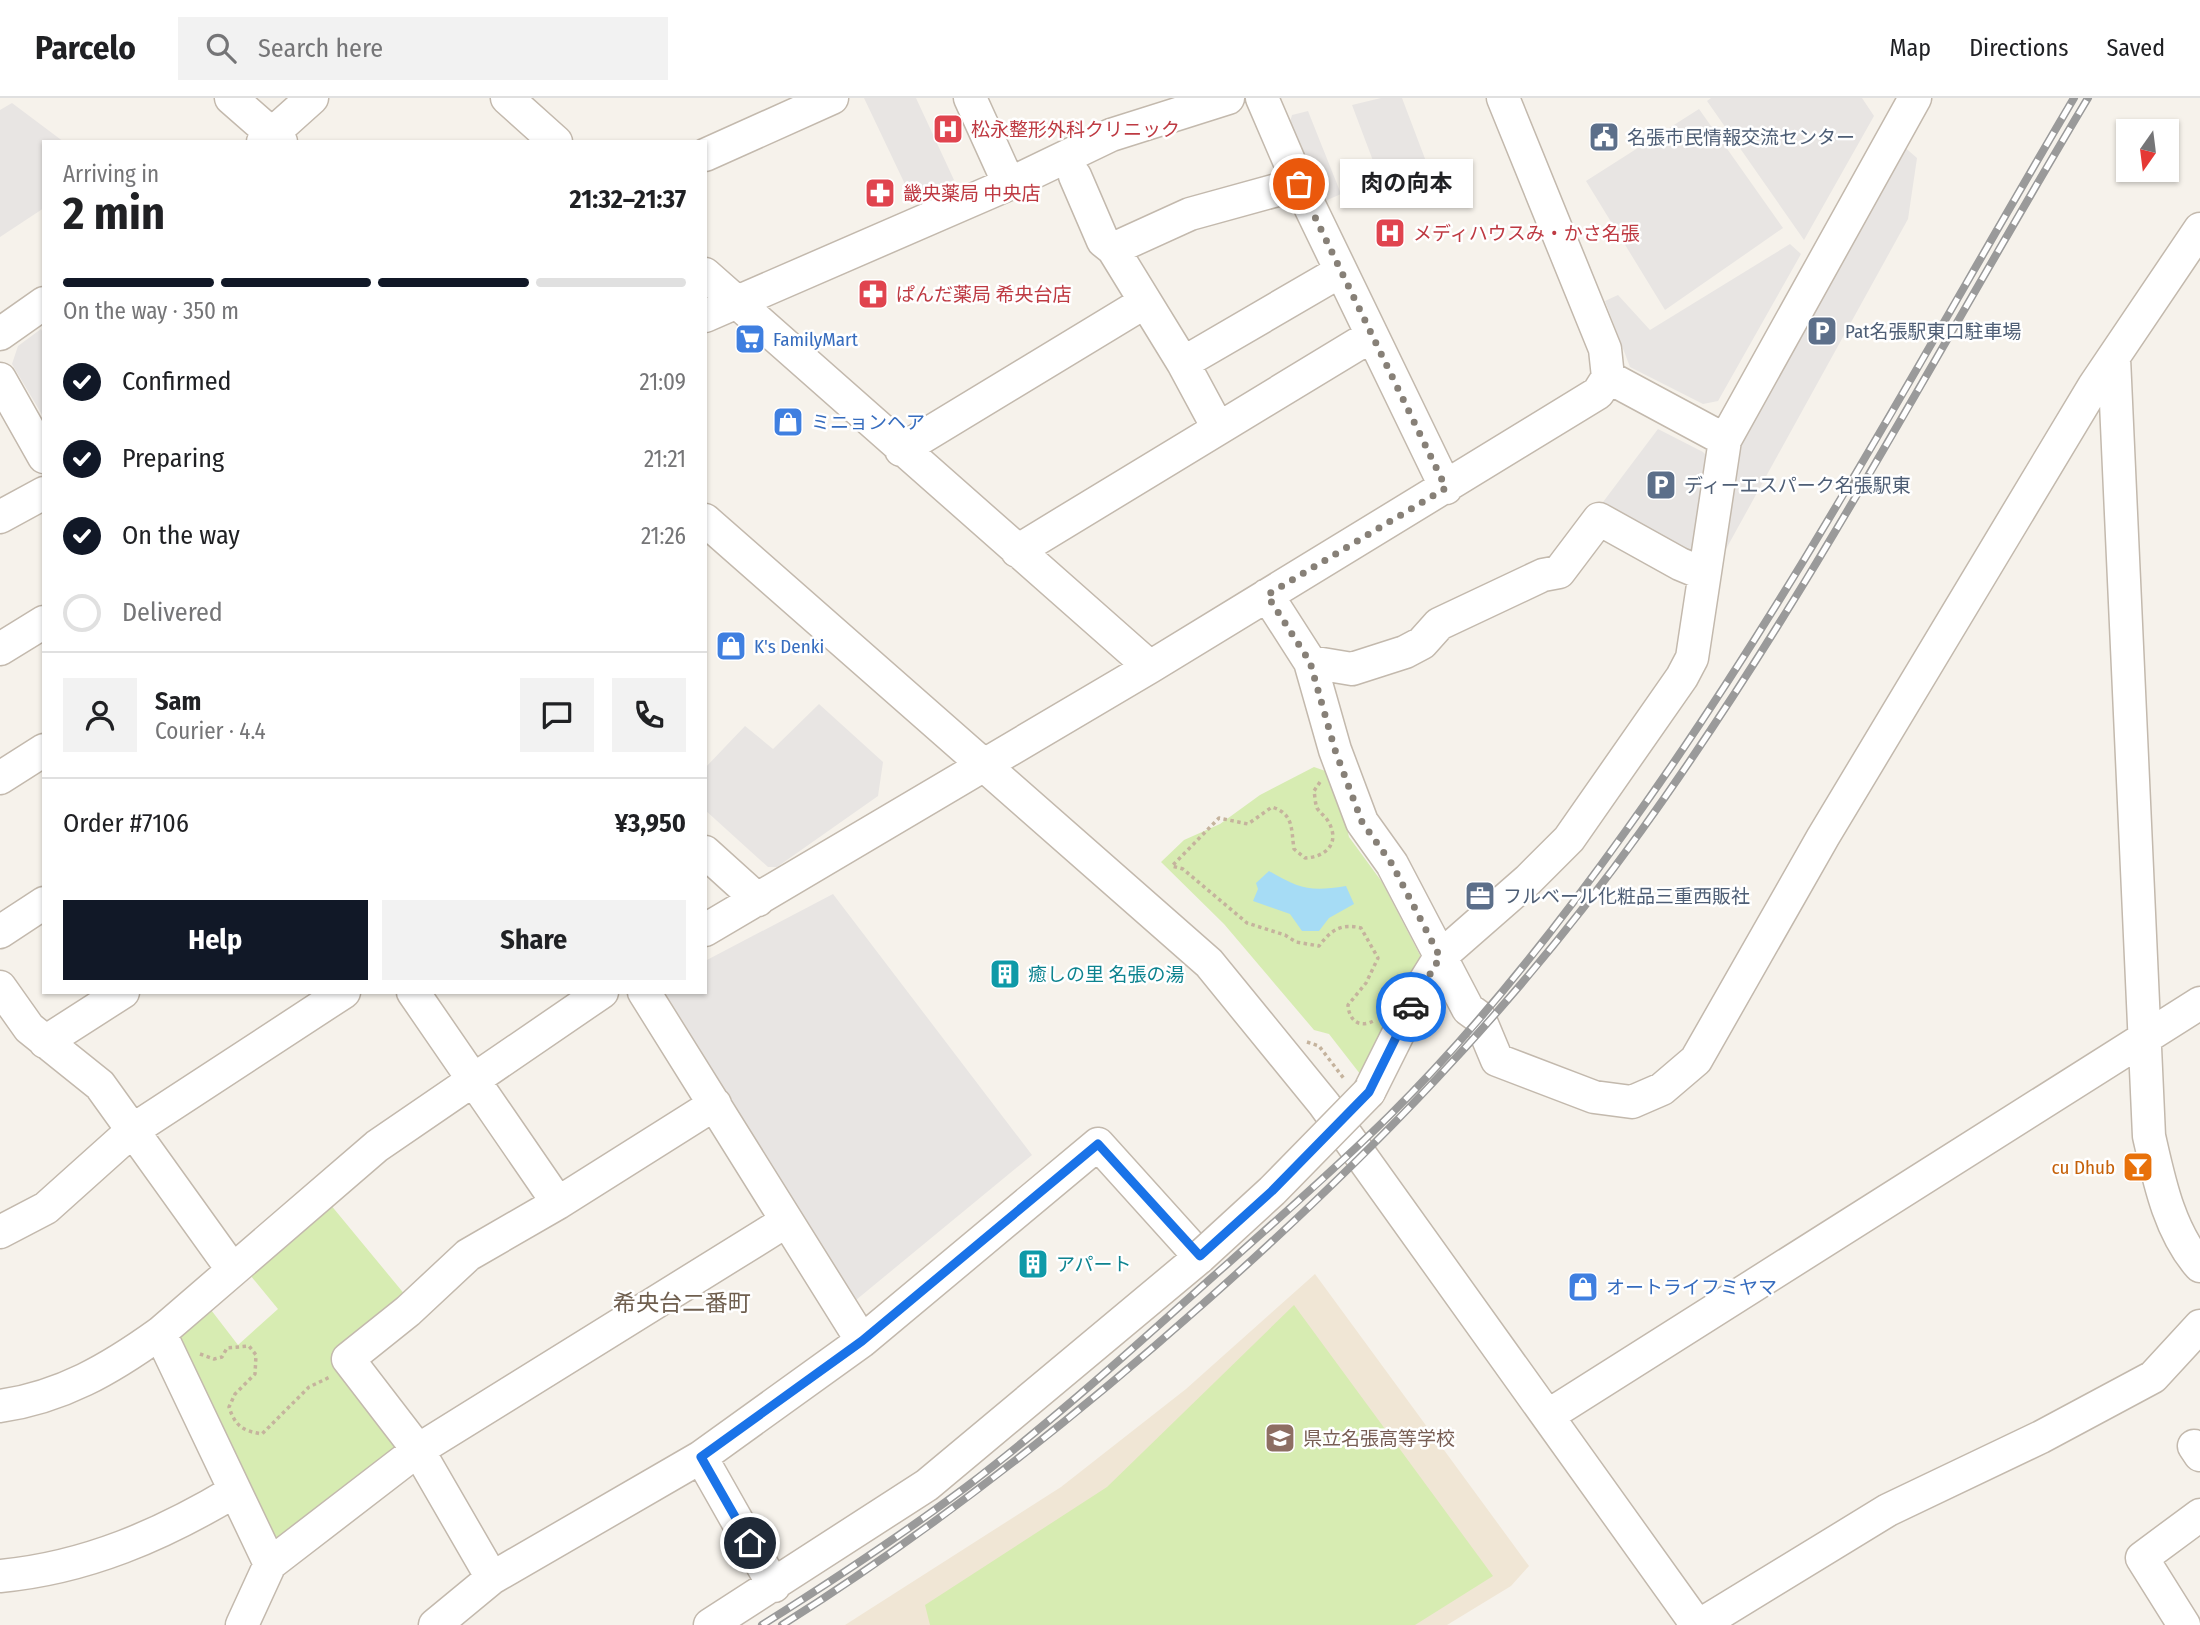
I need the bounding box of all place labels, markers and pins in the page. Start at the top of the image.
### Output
hospital icon: 松永整形外科クリニック [931,112,965,146]
place label: 松永整形外科クリニック [971,118,1180,141]
public building icon: 名張市民情報交流センター [1587,120,1621,154]
place label: 名張市民情報交流センター [1627,126,1855,149]
pin [1269,154,1329,214]
callout: 肉の向本 [1341,160,1474,208]
pharmacy icon: 畿央薬局 中央店 [863,176,897,210]
place label: 畿央薬局 中央店 [903,182,1040,205]
hospital icon: メディハウスみ・かさ名張 [1373,216,1407,250]
place label: メディハウスみ・かさ名張 [1413,222,1640,245]
pharmacy icon: ぱんだ薬局 希央台店 [856,277,890,311]
place label: ぱんだ薬局 希央台店 [896,283,1071,306]
parking icon: Pat名張駅東口駐車場 [1805,314,1839,348]
place label: Pat名張駅東口駐車場 [1845,320,2021,343]
supermarket icon: FamilyMart [733,322,767,356]
place label: FamilyMart [773,328,859,351]
shop icon: ミニョンヘア [771,405,805,439]
place label: ミニョンヘア [811,411,925,434]
parking icon: ディーエスパーク名張駅東 [1644,468,1678,502]
place label: ディーエスパーク名張駅東 [1684,474,1911,497]
shop icon: K's Denki [714,629,748,663]
place label: K's Denki [754,635,824,658]
office icon: フルベール化粧品三重西販社 [1463,879,1497,913]
place label: フルベール化粧品三重西販社 [1503,885,1750,908]
building icon: 癒しの里 名張の湯 [988,957,1022,991]
place label: 癒しの里 名張の湯 [1028,963,1184,986]
bar icon: cu Dhub [2121,1150,2155,1184]
place label: cu Dhub [2052,1156,2115,1179]
building icon: アパート [1016,1247,1050,1281]
place label: アパート [1056,1253,1132,1276]
shop icon: オートライフミヤマ [1566,1270,1600,1304]
place label: オートライフミヤマ [1606,1276,1777,1299]
school or university icon: 県立名張高等学校 [1263,1421,1297,1455]
place label: 県立名張高等学校 [1303,1427,1455,1450]
pin [720,1513,780,1573]

